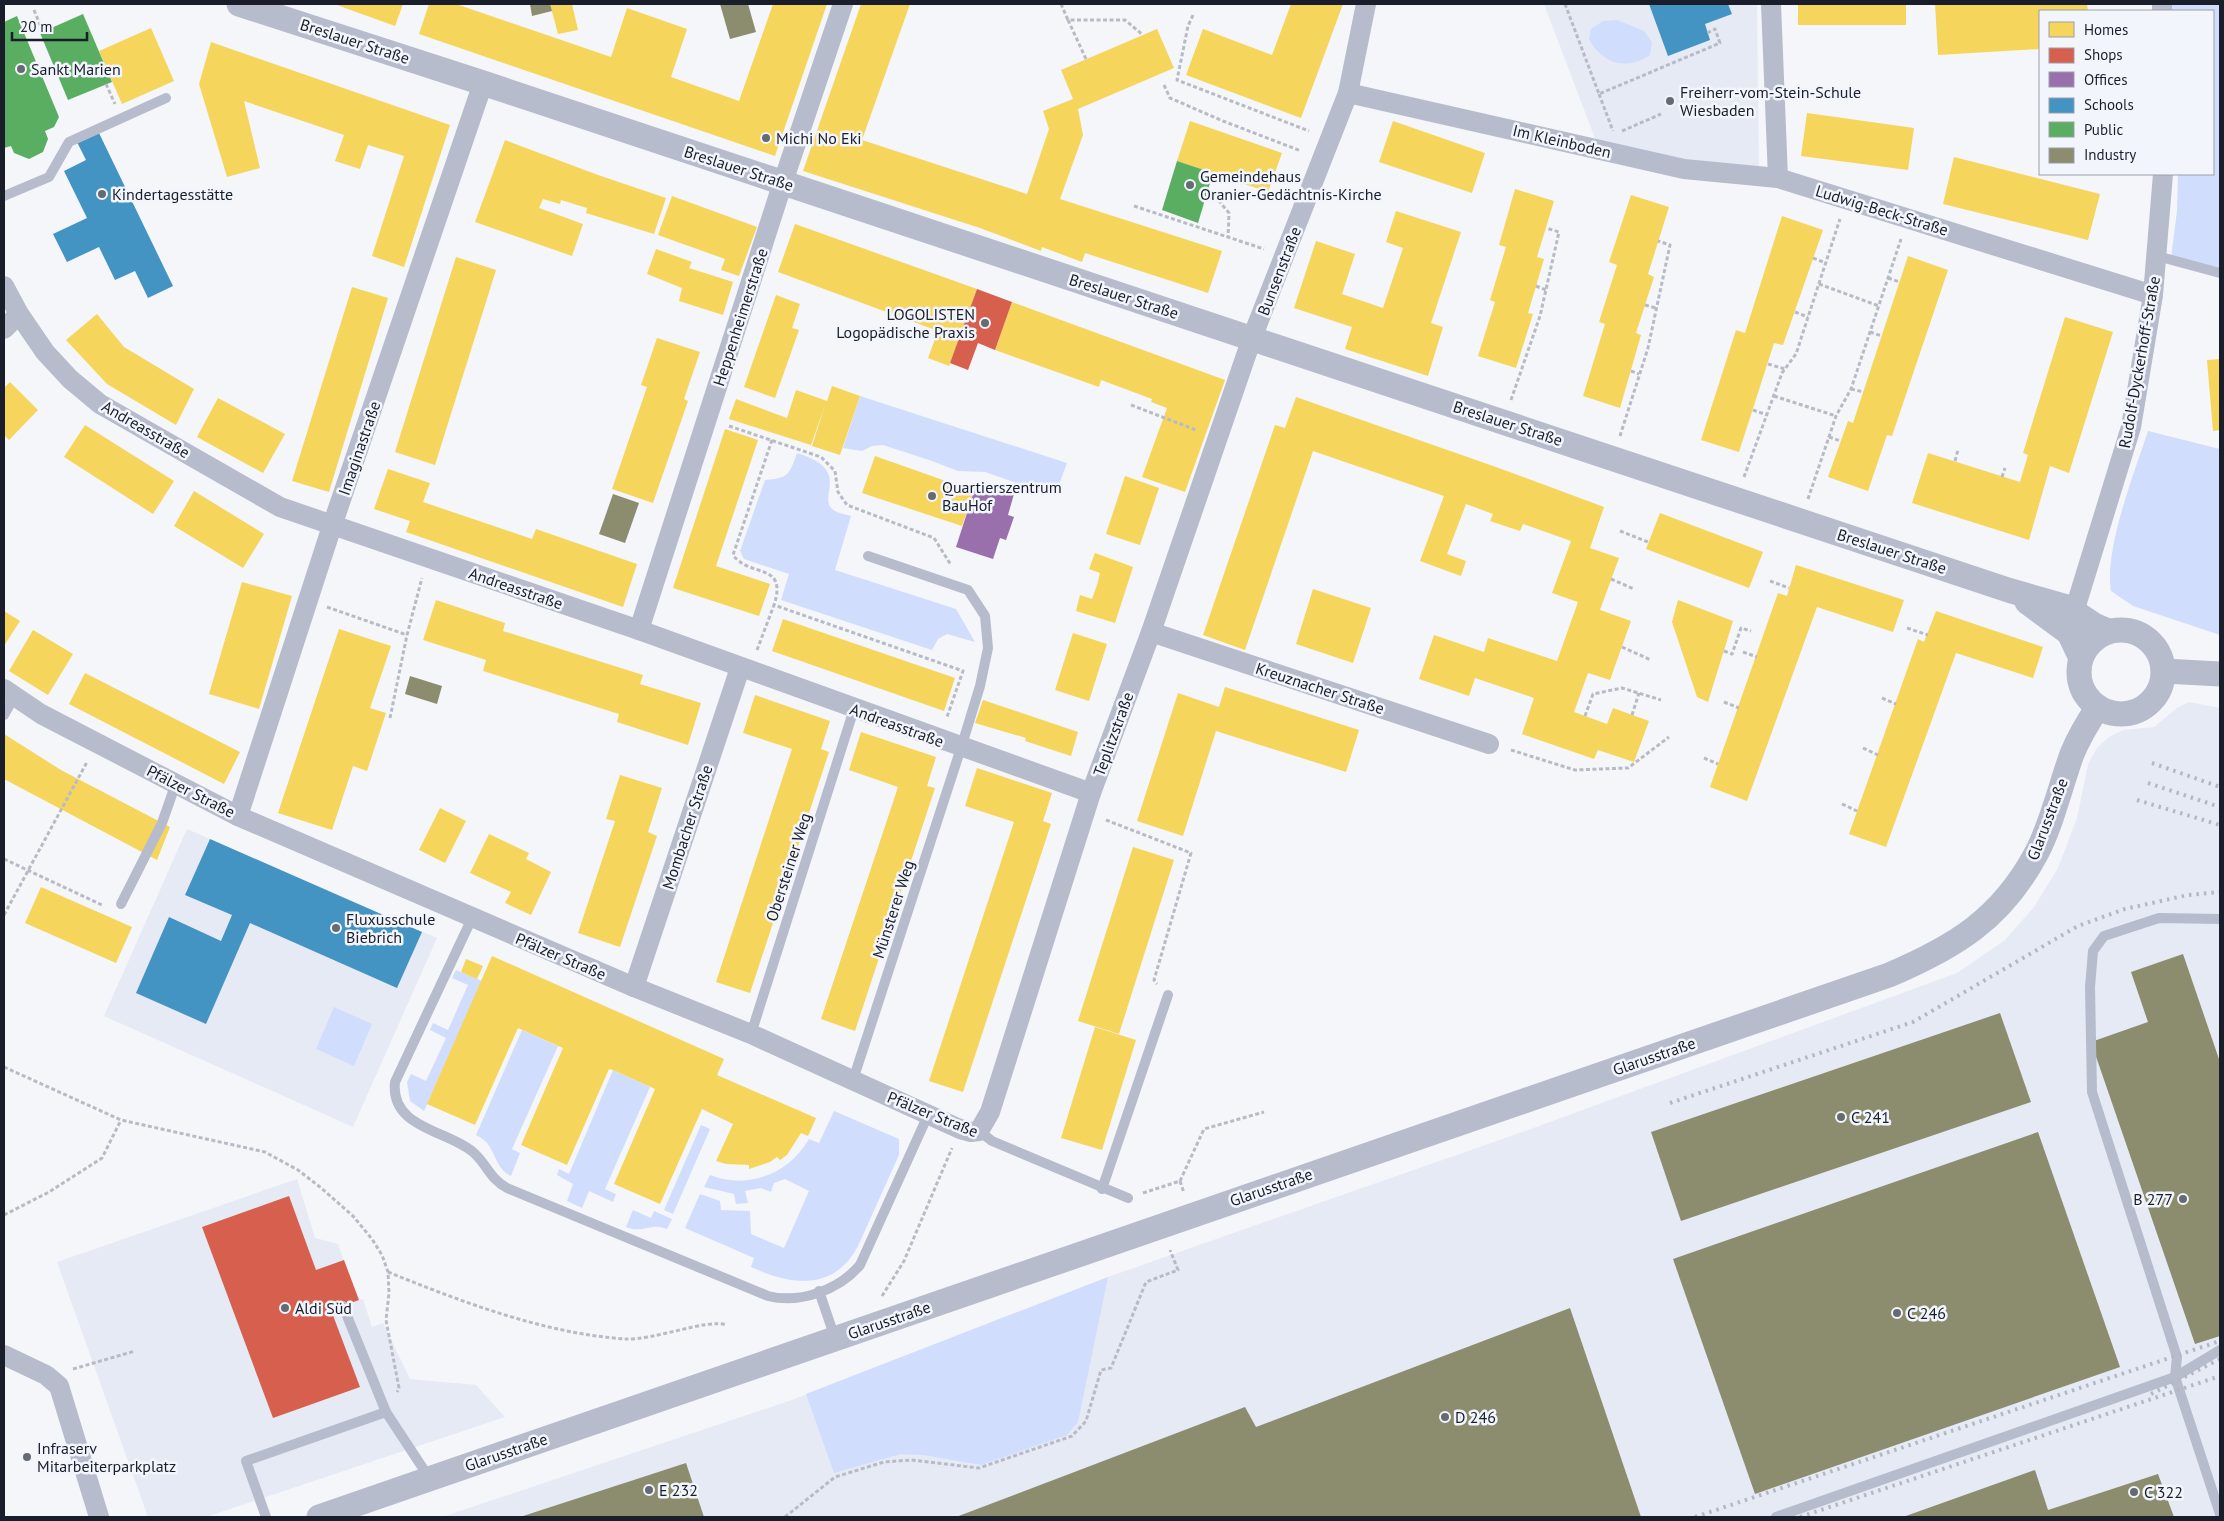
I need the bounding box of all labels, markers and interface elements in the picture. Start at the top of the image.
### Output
scale bar [12,10,88,42]
legend [2039,10,2214,175]
street label: Breslauer Straße [298,14,412,68]
text: 20 m [20,17,53,36]
text: Homes [2084,20,2128,39]
text: Shops [2084,45,2123,64]
place label: Sankt Marien [31,59,121,79]
marker: Sankt Marien [15,63,27,75]
text: Offices [2084,70,2128,89]
place label: Freiherr-vom-Stein-Schule Wiesbaden [1680,82,1861,120]
marker: Freiherr-vom-Stein-Schule Wiesbaden [1664,95,1676,107]
text: Schools [2084,95,2134,114]
street label: Im Kleinboden [1511,120,1613,162]
text: Public [2084,120,2123,139]
place label: Michi No Eki [776,128,862,148]
marker: Michi No Eki [760,132,772,144]
street label: Breslauer Straße [682,141,796,195]
text: Industry [2084,145,2136,164]
place label: Gemeindehaus Oranier-Gedächtnis-Kirche [1200,166,1382,204]
marker: Gemeindehaus Oranier-Gedächtnis-Kirche [1184,179,1196,191]
street label: Ludwig-Beck-Straße [1813,180,1951,240]
place label: Kindertagesstätte [112,184,233,204]
marker: Kindertagesstätte [96,188,108,200]
street label: Bunsenstraße [1253,224,1305,318]
street label: Heppenheimerstraße [708,245,772,389]
street label: Breslauer Straße [1067,269,1181,323]
street label: Rudolf-Dyckerhoff-Straße [2114,274,2164,450]
place label: LOGOLISTEN Logopädische Praxis [836,304,975,342]
marker: LOGOLISTEN Logopädische Praxis [979,317,991,329]
street label: Andreasstraße [99,396,193,462]
street label: Breslauer Straße [1451,396,1565,450]
street label: Imaginastraße [334,398,384,498]
place label: Quartierszentrum BauHof [942,477,1062,515]
marker: Quartierszentrum BauHof [926,490,938,502]
street label: Breslauer Straße [1835,524,1949,578]
street label: Andreasstraße [466,563,566,613]
street label: Kreuznacher Straße [1253,658,1387,718]
street label: Teplitzstraße [1089,689,1137,779]
street label: Andreasstraße [847,699,947,751]
street label: Pfälzer Straße [144,760,238,822]
street label: Mombacher Straße [657,762,717,892]
street label: Glarusstraße [2022,775,2072,863]
street label: Obersteiner Weg [761,810,815,924]
street label: Münsterer Weg [868,857,918,961]
place label: Fluxusschule Biebrich [346,909,435,947]
marker: Fluxusschule Biebrich [330,922,342,934]
street label: Pfälzer Straße [513,928,609,984]
street label: Glarusstraße [1610,1032,1698,1080]
street label: Pfälzer Straße [885,1087,981,1141]
place label: C 241 [1851,1107,1890,1127]
marker: C 241 [1835,1111,1847,1123]
street label: Glarusstraße [1227,1163,1315,1211]
place label: B 277 [2133,1189,2173,1209]
marker: B 277 [2177,1193,2189,1205]
street label: Glarusstraße [845,1296,933,1344]
place label: Aldi Süd [295,1298,352,1318]
marker: Aldi Süd [279,1302,291,1314]
place label: C 246 [1907,1303,1946,1323]
marker: C 246 [1891,1307,1903,1319]
place label: D 246 [1455,1407,1496,1427]
marker: D 246 [1439,1411,1451,1423]
street label: Glarusstraße [462,1428,550,1476]
place label: Infraserv Mitarbeiterparkplatz [37,1438,176,1476]
marker: Infraserv Mitarbeiterparkplatz [21,1451,33,1463]
place label: E 232 [659,1480,698,1500]
place label: C 322 [2144,1482,2183,1502]
marker: E 232 [643,1484,655,1496]
marker: C 322 [2128,1486,2140,1498]

